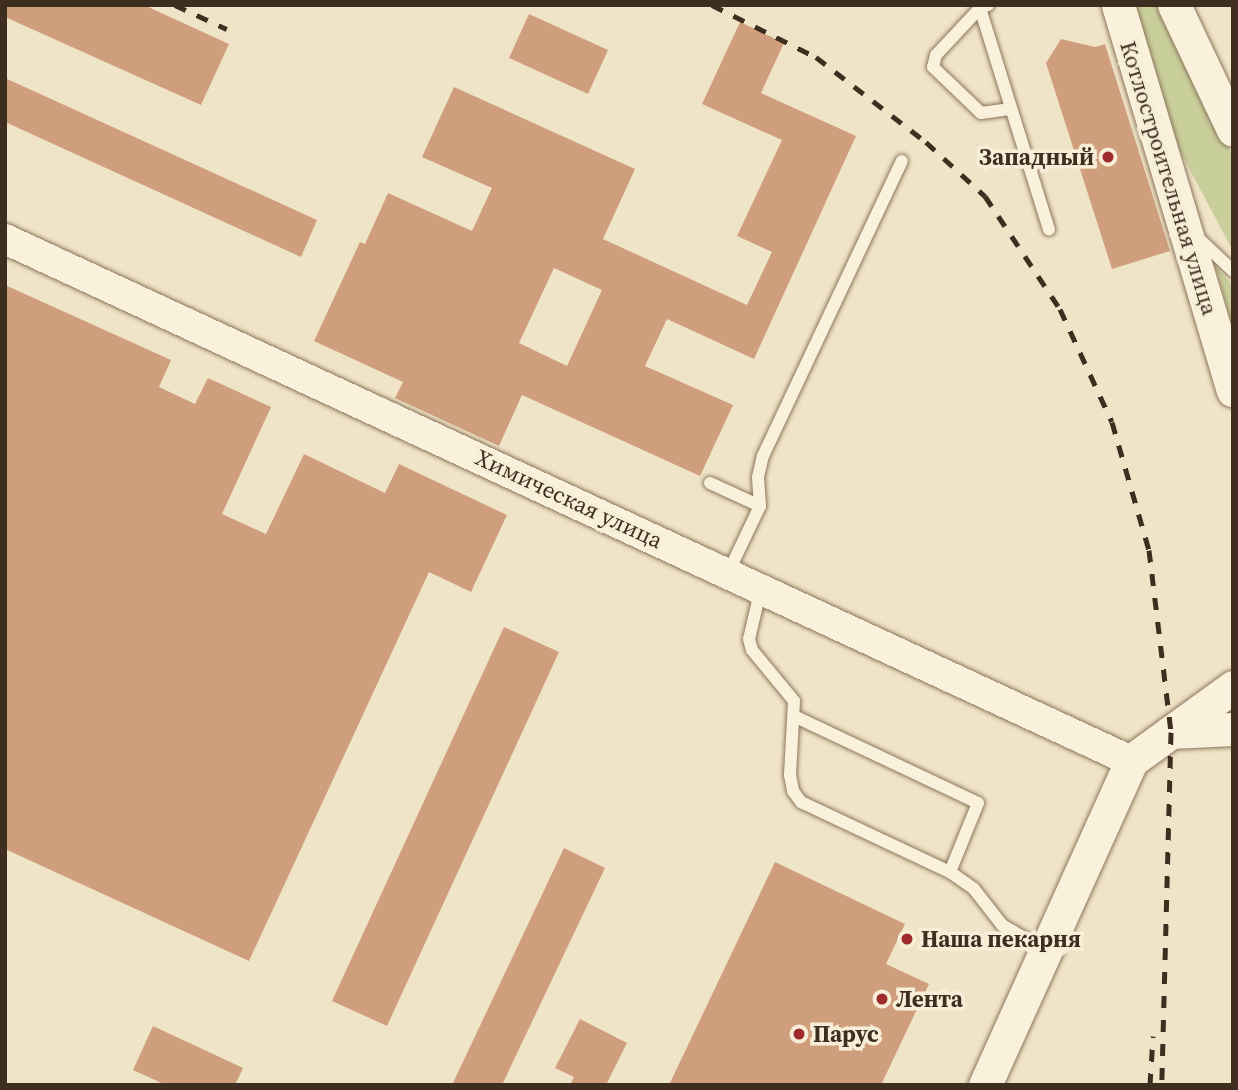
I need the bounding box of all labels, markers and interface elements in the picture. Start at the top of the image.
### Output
street label: Котлостроительная улица [1114,38,1224,318]
place label: Западный [979,143,1094,171]
marker: Западный [1100,149,1116,165]
street label: Химическая улица [471,443,667,555]
place label: Наша пекарня [921,925,1081,953]
marker: Наша пекарня [899,931,915,947]
place label: Лента [896,985,963,1013]
marker: Лента [874,991,890,1007]
place label: Парус [813,1020,879,1048]
marker: Парус [791,1026,807,1042]

